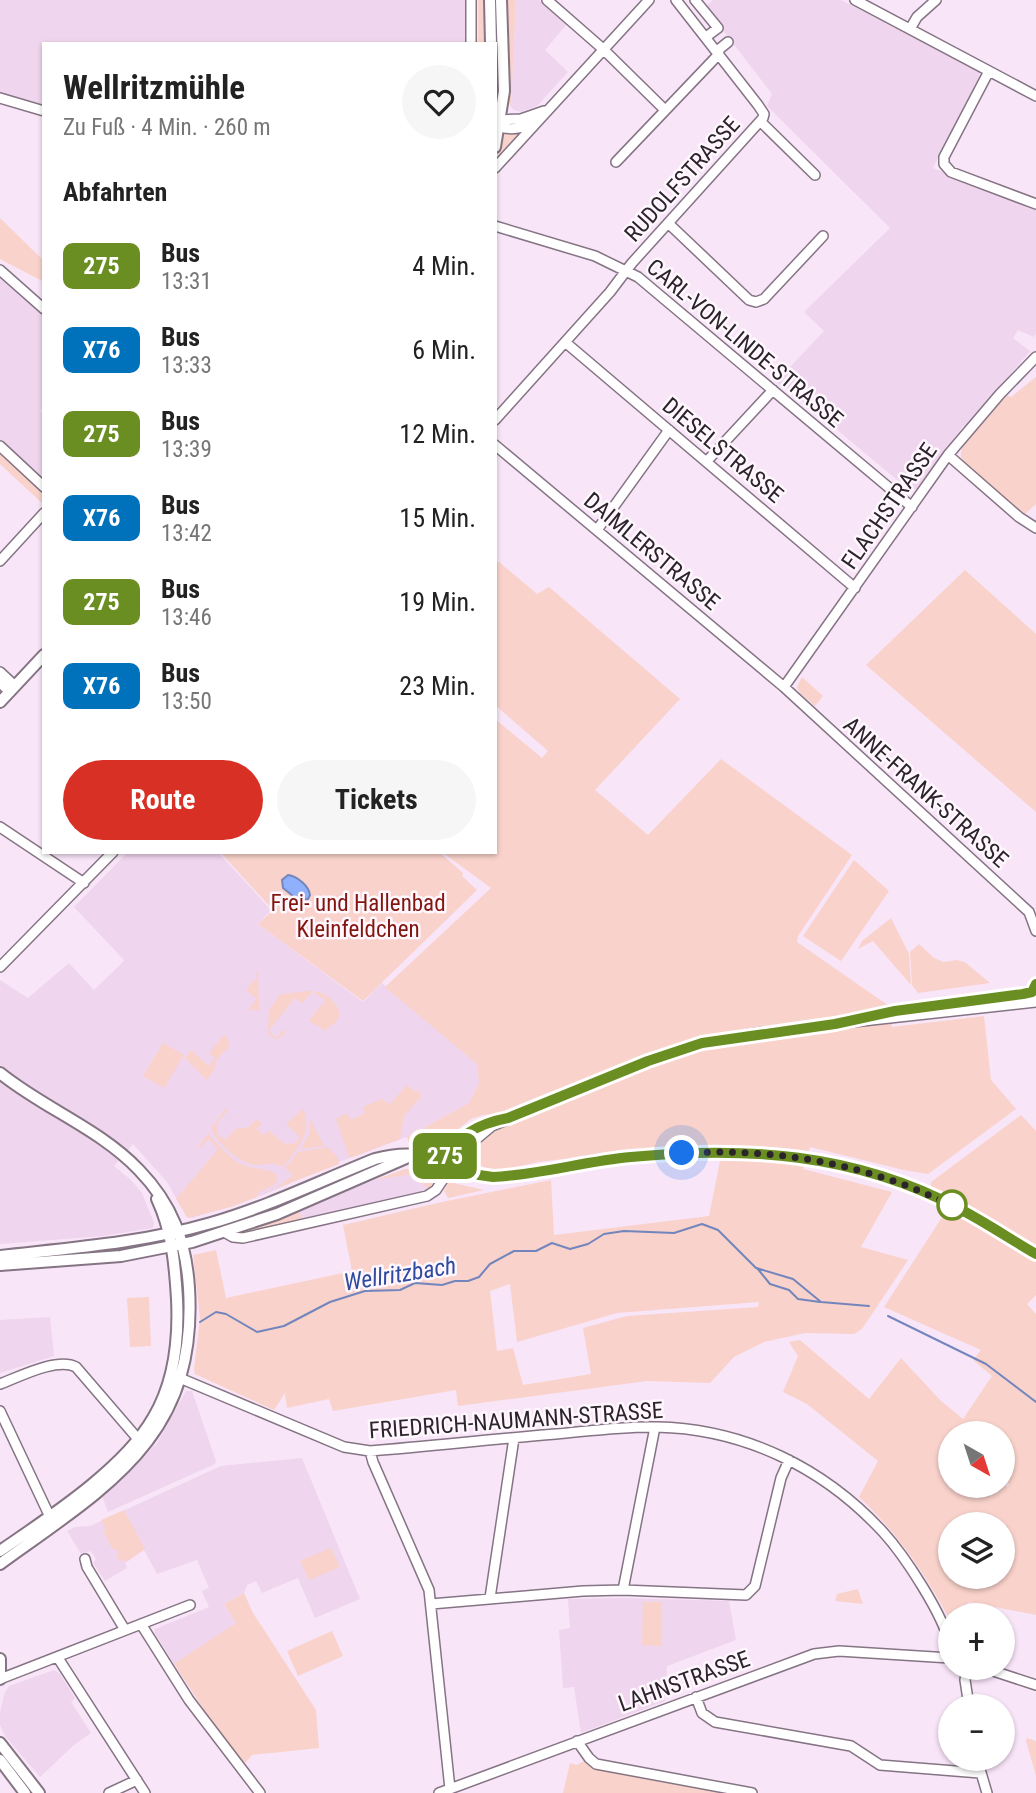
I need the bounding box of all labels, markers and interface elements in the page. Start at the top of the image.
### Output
button: heart [402,65,476,139]
text: Wellritzmühle [63,68,245,107]
street label: RUDOLFSTRASSE [619,111,746,247]
text: Zu Fuß · 4 Min. · 260 m [63,114,271,141]
text: Abfahrten [63,177,167,207]
text: Bus [161,238,200,268]
text: 4 Min. [412,251,476,281]
text: 275 [83,252,120,280]
street label: CARL-VON-LINDE-STRASSE [641,253,848,433]
text: 13:31 [161,268,212,295]
text: Bus [161,322,200,352]
text: 6 Min. [412,335,476,365]
text: X76 [83,336,120,364]
text: 13:33 [161,352,212,379]
street label: DIESELSTRASSE [657,392,789,509]
text: Bus [161,406,200,436]
text: 12 Min. [399,419,476,449]
text: 275 [83,420,120,448]
text: 13:39 [161,436,212,463]
street label: FLACHSTRASSE [836,438,943,574]
street label: DAIMLERSTRASSE [578,487,725,616]
text: Bus [161,490,200,520]
text: 15 Min. [399,503,476,533]
text: X76 [83,504,120,532]
text: 13:42 [161,520,212,547]
text: Bus [161,574,200,604]
text: 19 Min. [399,587,476,617]
text: 275 [83,588,120,616]
text: 13:46 [161,604,212,631]
text: Bus [161,658,200,688]
text: 23 Min. [399,671,476,701]
text: X76 [83,672,120,700]
text: 13:50 [161,688,212,715]
street label: ANNE-FRANK-STRASSE [838,711,1013,873]
button: Route [63,760,263,840]
button: Tickets [277,760,476,840]
park label: Frei- und Hallenbad Kleinfeldchen [270,890,446,943]
line badge: 275 [405,1133,485,1179]
your location [664,1135,699,1170]
text: 275 [427,1142,463,1170]
unlabelled marker [937,1190,967,1220]
water label: Wellritzbach [342,1251,458,1297]
street label: FRIEDRICH-NAUMANN-STRASSE [368,1397,664,1444]
north arrow [938,1421,1015,1498]
map controls [938,1421,1015,1771]
button: layers [938,1512,1015,1589]
button: + [938,1603,1015,1680]
street label: LAHNSTRASSE [615,1645,753,1718]
button: − [938,1694,1015,1771]

